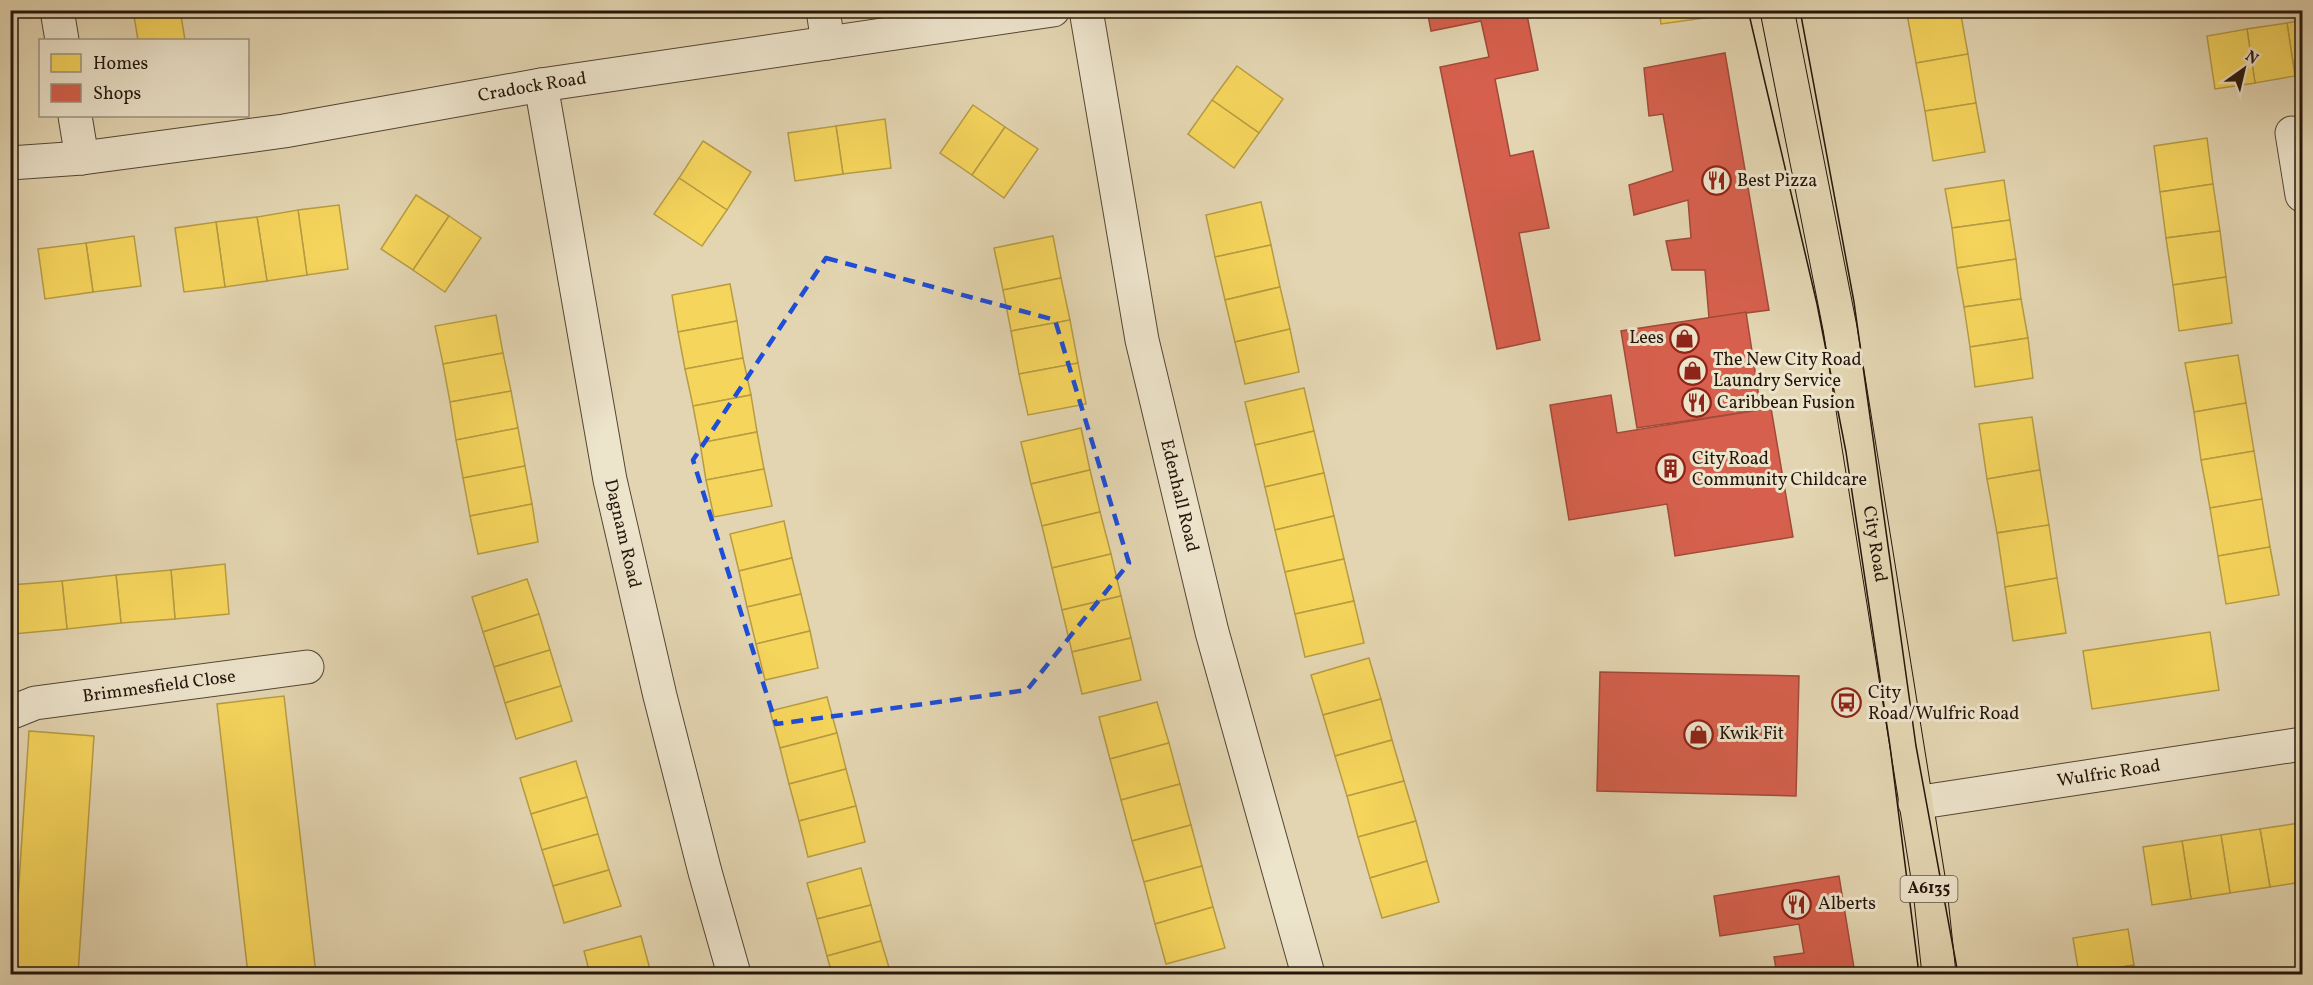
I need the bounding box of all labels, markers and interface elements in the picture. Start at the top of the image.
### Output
legend [39,39,249,117]
north arrow [2214,39,2274,99]
text: N [2240,46,2263,71]
text: Homes [93,52,148,77]
street label: Cradock Road [476,66,588,109]
text: Shops [93,82,141,107]
restaurant icon: Best Pizza [1700,165,1732,197]
place label: Best Pizza [1737,169,1817,194]
shop icon: Lees [1669,322,1701,354]
place label: Lees [1629,326,1664,351]
place label: The New City Road Laundry Service [1713,348,1862,394]
shop icon: The New City Road Laundry Service [1676,354,1708,386]
restaurant icon: Caribbean Fusion [1680,387,1712,419]
place label: Caribbean Fusion [1717,391,1855,416]
street label: Edenhall Road [1154,437,1205,555]
place label: City Road Community Childcare [1692,447,1867,493]
building icon: City Road Community Childcare [1655,453,1687,485]
street label: Dagnam Road [598,477,647,591]
street label: City Road [1856,504,1893,584]
street label: Brimmesfield Close [81,664,237,709]
place label: City Road/Wulfric Road [1868,681,2020,727]
bus stop icon: City Road/Wulfric Road [1831,687,1863,719]
shop icon: Kwik Fit [1682,718,1714,750]
place label: Kwik Fit [1719,722,1784,747]
street label: Wulfric Road [2055,753,2162,794]
road number: A6135 [1900,876,1958,902]
restaurant icon: Alberts [1781,888,1813,920]
place label: Alberts [1818,892,1876,917]

